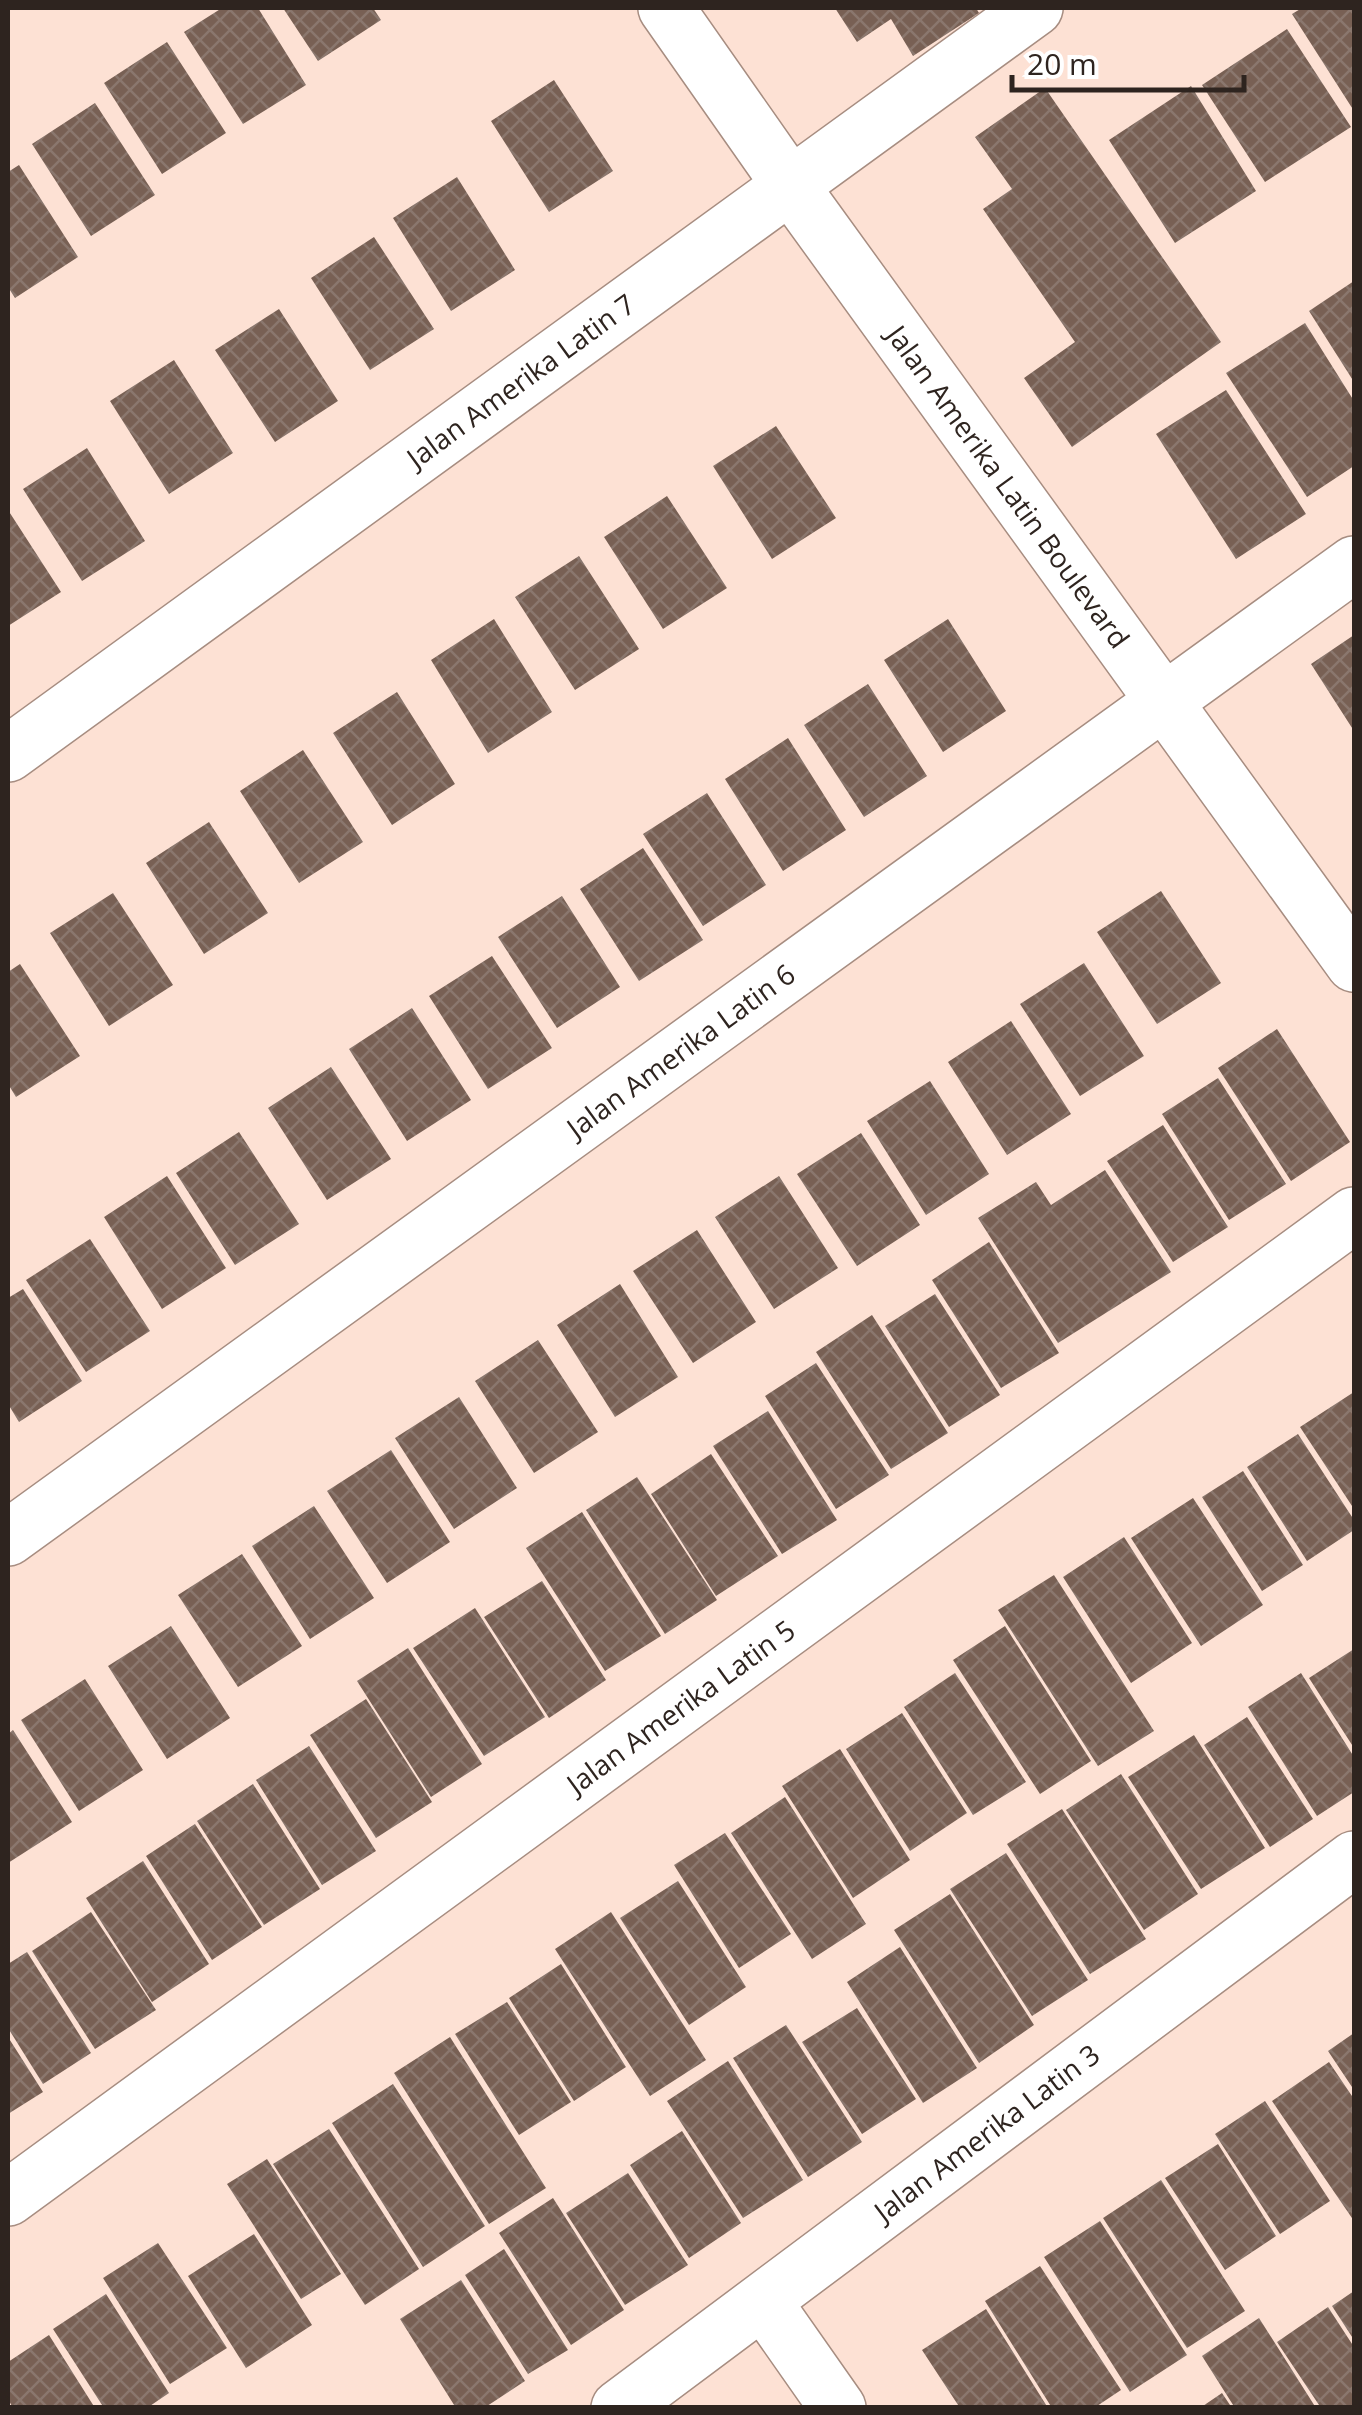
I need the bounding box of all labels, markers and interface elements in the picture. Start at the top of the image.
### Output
scale bar [1012,30,1244,92]
text: 20 m [1027,43,1097,84]
street label: Jalan Amerika Latin 7 [396,285,642,478]
street label: Jalan Amerika Latin Boulevard [877,315,1139,655]
street label: Jalan Amerika Latin 6 [556,955,802,1148]
street label: Jalan Amerika Latin 5 [556,1611,802,1804]
street label: Jalan Amerika Latin 3 [863,2035,1107,2231]

